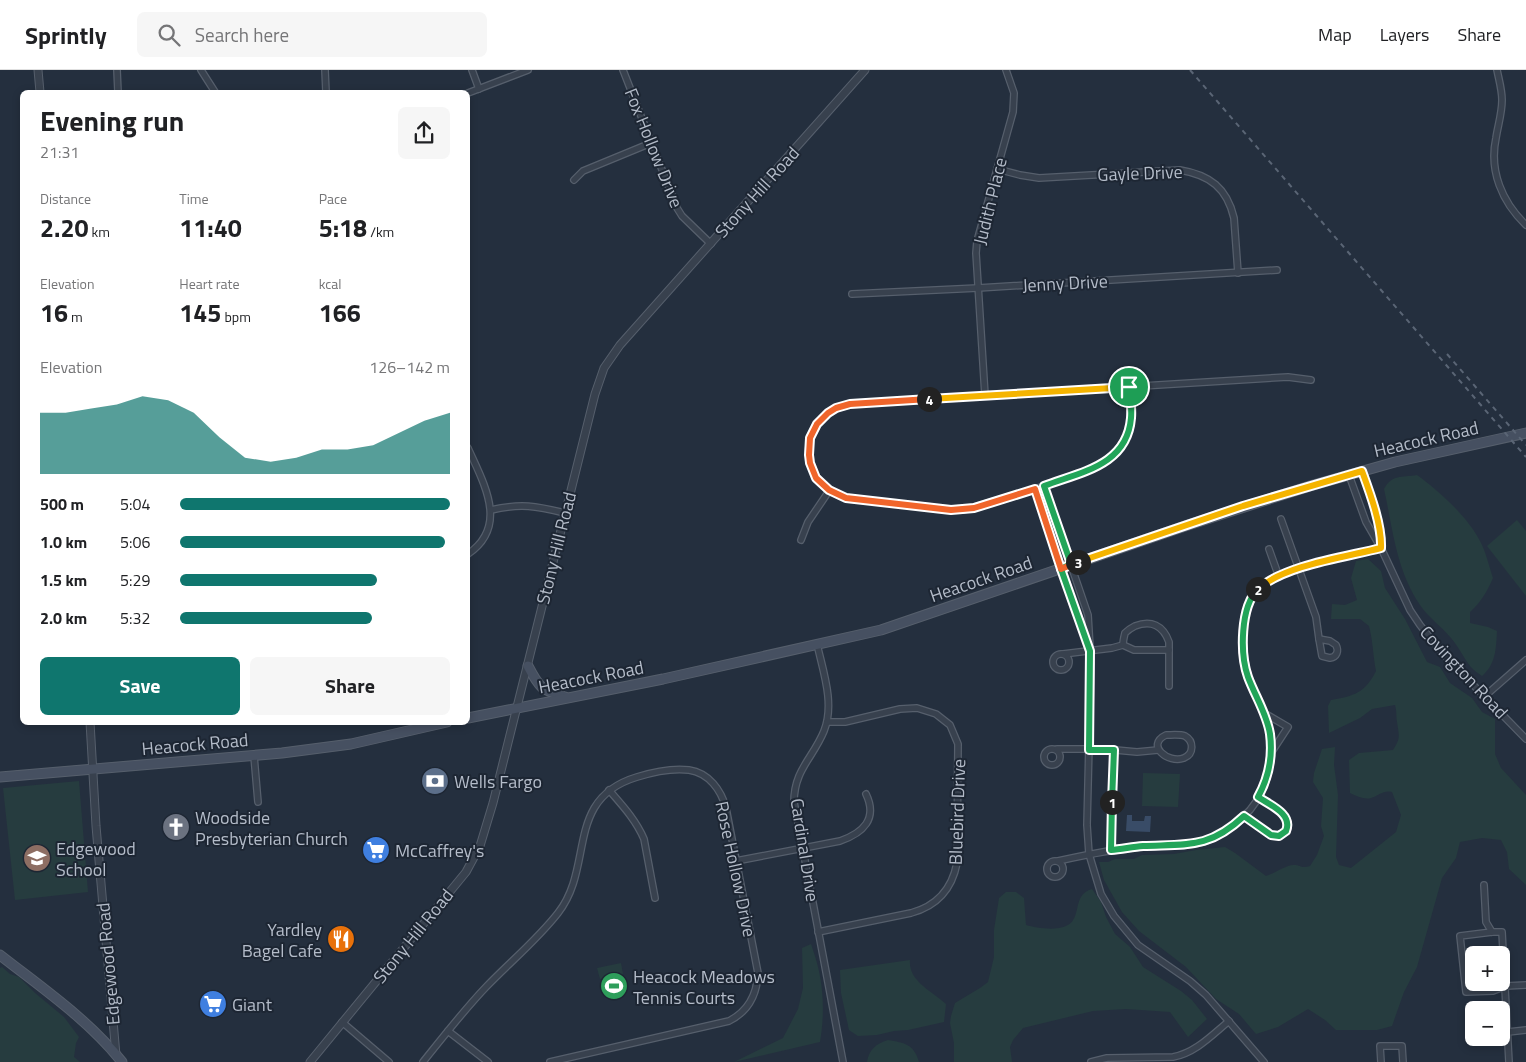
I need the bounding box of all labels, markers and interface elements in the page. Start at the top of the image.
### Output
search box [137,12,487,57]
text: Sprintly [25,17,107,53]
text: Search here [195,20,289,49]
icon: search [155,21,183,49]
text: Map [1318,21,1352,48]
text: Layers [1380,21,1429,48]
text: Share [1457,21,1501,48]
street label: Fox Hollow Drive [618,84,690,212]
text: Evening run [40,99,184,142]
button: share [398,107,450,159]
text: 21:31 [40,140,79,164]
street label: Stony Hill Road [709,140,805,244]
street label: Judith Place [966,155,1014,247]
street label: Gayle Drive [1097,158,1183,188]
text: Distance [40,188,91,209]
text: Time [179,188,209,209]
text: Pace [319,188,347,209]
text: 2.20 [40,209,88,247]
text: 11:40 [179,209,242,247]
text: 5:18 [319,209,367,247]
text: km [88,221,110,242]
text: /km [367,221,394,242]
street label: Jenny Drive [1022,267,1108,299]
text: Elevation [40,273,94,294]
text: Heart rate [179,273,239,294]
text: kcal [319,273,342,294]
text: 16 [40,294,68,332]
text: 145 [179,294,221,332]
text: 166 [319,294,361,332]
text: m [68,306,83,327]
text: bpm [221,306,251,327]
text: Elevation [40,355,102,379]
text: 126–142 m [369,355,450,379]
pin [1108,366,1150,408]
icon: arrive [1115,373,1143,401]
pin: 4 [916,386,942,412]
text: 4 [926,389,933,410]
street label: Heacock Road [1371,414,1481,464]
street label: Stony Hill Road [529,489,583,607]
text: 500 m [40,492,84,516]
text: 5:04 [120,492,150,516]
text: 1.0 km [40,530,87,554]
text: 5:06 [120,530,150,554]
street label: Heacock Road [926,549,1036,609]
pin: 3 [1066,550,1090,574]
text: 3 [1075,552,1082,573]
text: 1.5 km [40,568,87,592]
text: 5:29 [120,568,150,592]
pin: 2 [1246,576,1270,602]
text: 2 [1255,579,1262,600]
text: 2.0 km [40,606,87,630]
text: 5:32 [120,606,150,630]
street label: Covington Road [1414,619,1514,725]
street label: Heacock Road [536,654,646,700]
button: Save [40,657,240,715]
button: Share [250,657,450,715]
street label: Heacock Road [141,726,249,762]
street label: Bluebird Drive [942,758,972,866]
bank icon: Wells Fargo [420,766,450,796]
place label: Wells Fargo [454,768,542,795]
pin: 1 [1100,790,1124,814]
text: 1 [1109,792,1116,813]
street label: Cardinal Drive [783,796,827,904]
street label: Rose Hollow Drive [708,799,764,939]
place label: Woodside Presbyterian Church [195,804,348,852]
church icon: Woodside Presbyterian Church [161,812,191,842]
place label: Edgewood School [56,835,136,883]
supermarket icon: McCaffrey's [361,835,391,865]
place label: McCaffrey's [395,837,484,864]
school or university icon: Edgewood School [22,843,52,873]
street label: Stony Hill Road [366,883,460,989]
street label: Edgewood Road [89,902,127,1026]
place label: Yardley Bagel Cafe [242,916,322,964]
restaurant icon: Yardley Bagel Cafe [326,924,356,954]
map controls [1465,946,1510,1046]
button: + [1465,946,1510,991]
place label: Heacock Meadows Tennis Courts [633,963,775,1011]
sports icon: Heacock Meadows Tennis Courts [599,971,629,1001]
supermarket icon: Giant [198,989,228,1019]
place label: Giant [232,991,273,1018]
button: − [1465,1001,1510,1046]

